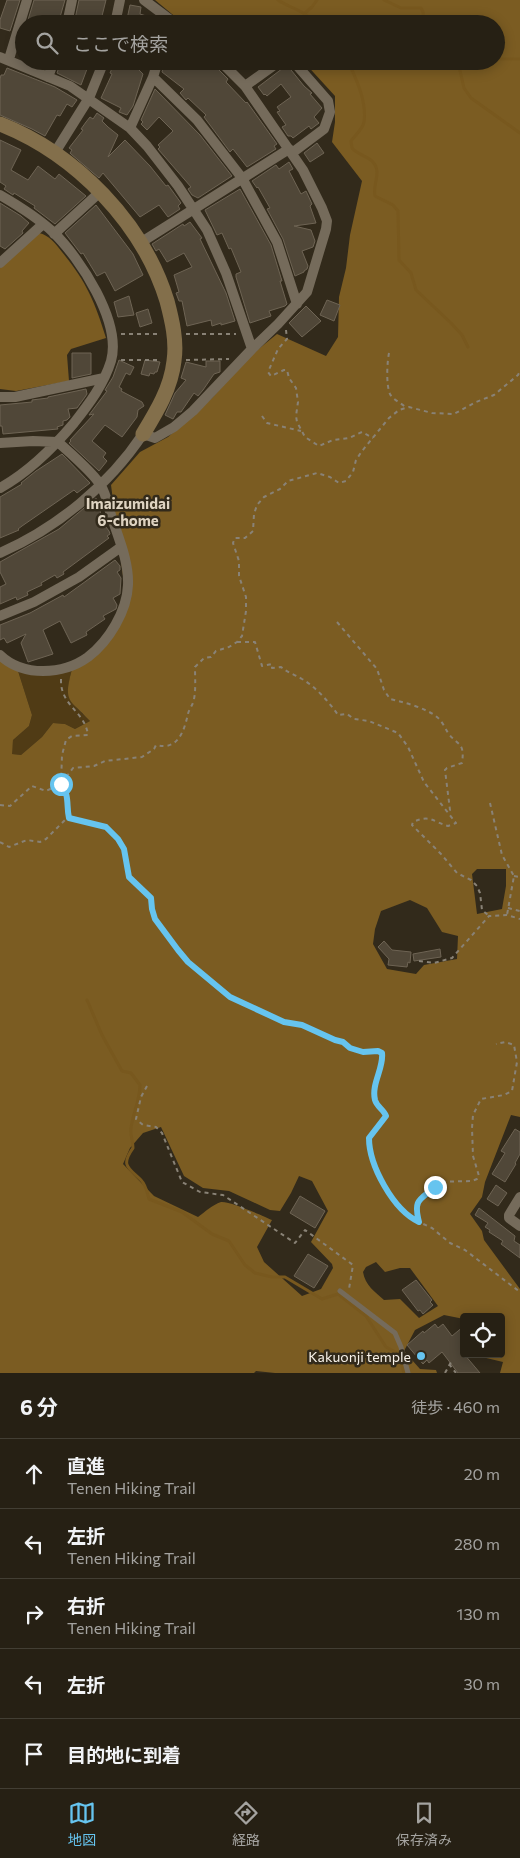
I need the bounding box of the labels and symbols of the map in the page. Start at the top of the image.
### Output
district label: Imaizumidai 6-chome [86,494,170,529]
route start [50,773,73,796]
route end [424,1176,447,1199]
place label: Kakuonji temple [308,1348,411,1365]
marker: Kakuonji temple [415,1350,427,1362]

